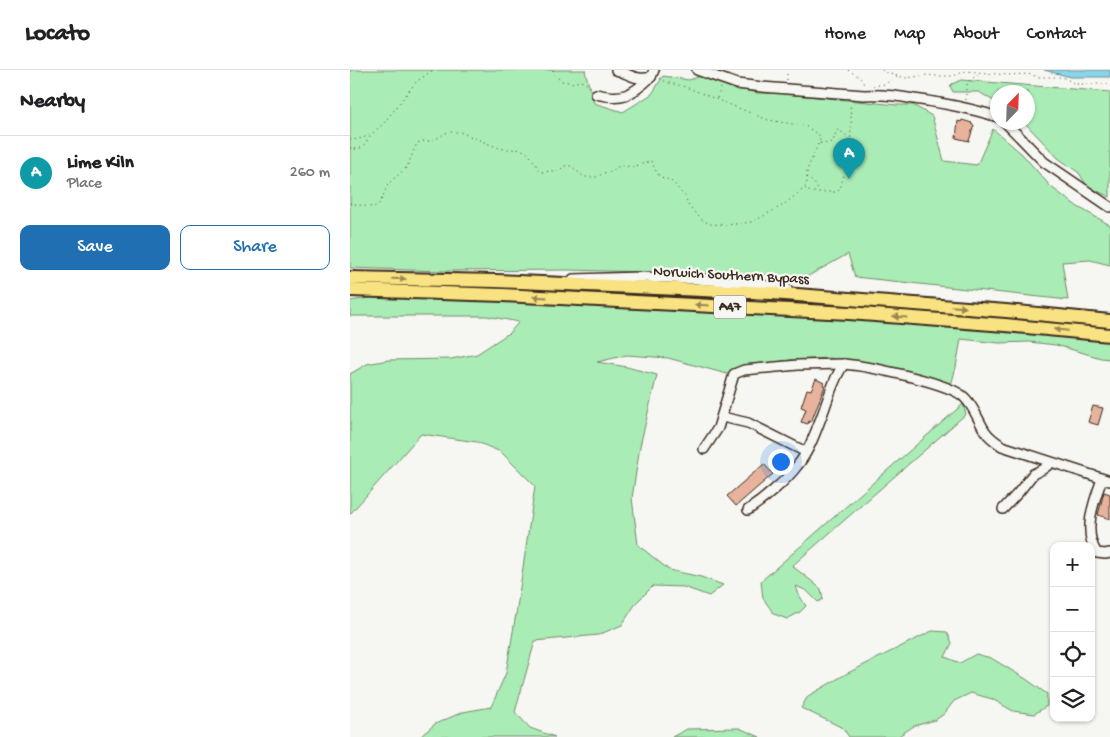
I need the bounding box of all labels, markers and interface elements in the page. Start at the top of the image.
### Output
text: Locato [25,20,90,49]
text: Home [824,24,866,45]
text: Map [894,24,925,45]
text: About [953,24,999,45]
text: Contact [1027,24,1085,45]
north arrow [990,85,1035,130]
text: Nearby [20,90,85,115]
pin: A [833,138,865,179]
text: Lime Kiln [67,152,134,175]
text: A [31,164,41,183]
text: 260 m [290,164,330,183]
text: Place [67,175,102,194]
button: Save [20,225,170,270]
button: Share [180,225,330,270]
street label: Norwich Southern Bypass [653,263,810,289]
one-way arrow [391,275,407,283]
one-way arrow [532,293,548,301]
road number: A47 [714,296,746,318]
one-way arrow [694,301,710,309]
one-way arrow [951,304,967,312]
one-way arrow [891,312,907,320]
one-way arrow [1053,326,1069,334]
your location [768,449,794,475]
map controls [1050,542,1095,722]
button: + [1050,542,1095,587]
button: − [1050,587,1095,632]
button: locate [1050,632,1095,677]
button: layers [1050,677,1095,722]

